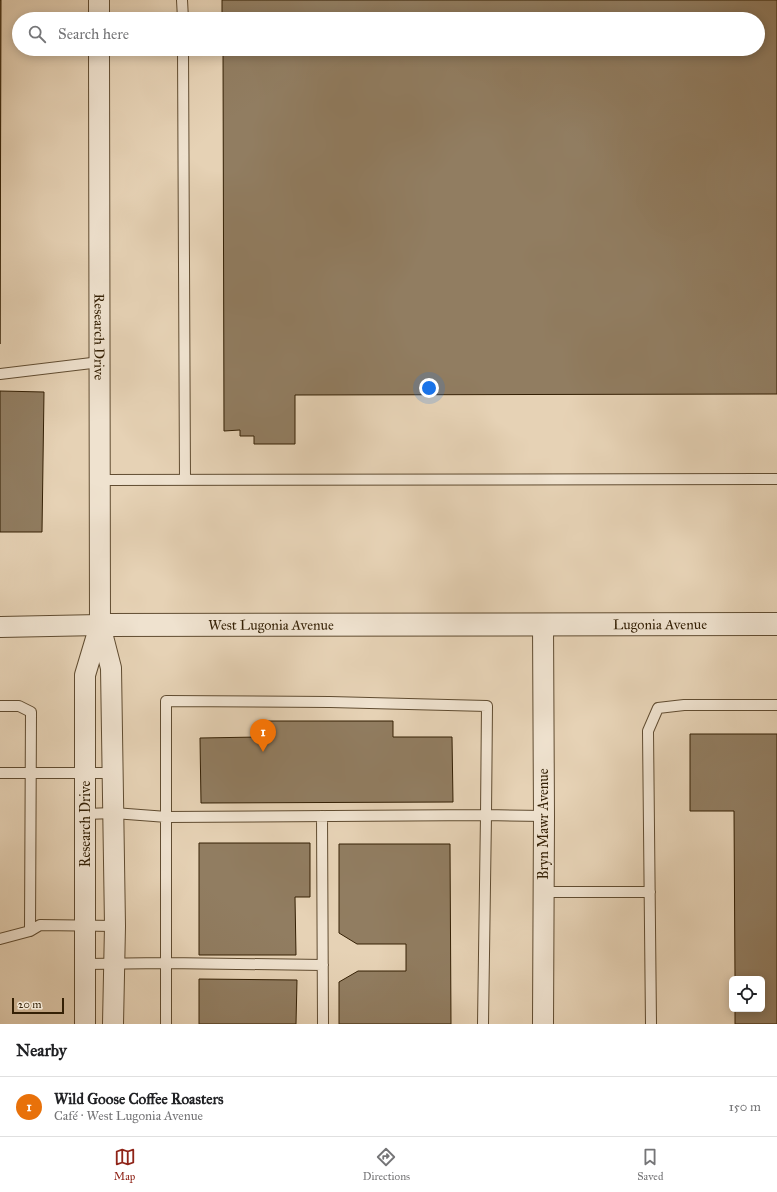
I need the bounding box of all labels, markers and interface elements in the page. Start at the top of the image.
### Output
search box [12,12,765,56]
icon: search [26,23,48,45]
text: Search here [58,25,129,43]
street label: Research Drive [90,294,108,381]
your location [419,378,439,398]
street label: Lugonia Avenue [613,616,707,633]
street label: West Lugonia Avenue [208,617,334,634]
pin: 1 [250,719,276,752]
street label: Bryn Mawr Avenue [535,768,552,880]
street label: Research Drive [77,780,94,867]
map controls [729,976,765,1012]
button: locate [729,976,765,1012]
scale bar [12,996,64,1015]
text: 20 m [18,998,41,1011]
text: Nearby [16,1040,67,1061]
text: Wild Goose Coffee Roasters [54,1090,224,1108]
text: 1 [26,1099,32,1115]
text: 150 m [729,1099,761,1115]
text: Café · West Lugonia Avenue [54,1108,203,1124]
tab: Map [114,1146,136,1183]
tab: Directions [363,1146,410,1183]
tab: Saved [637,1146,663,1183]

